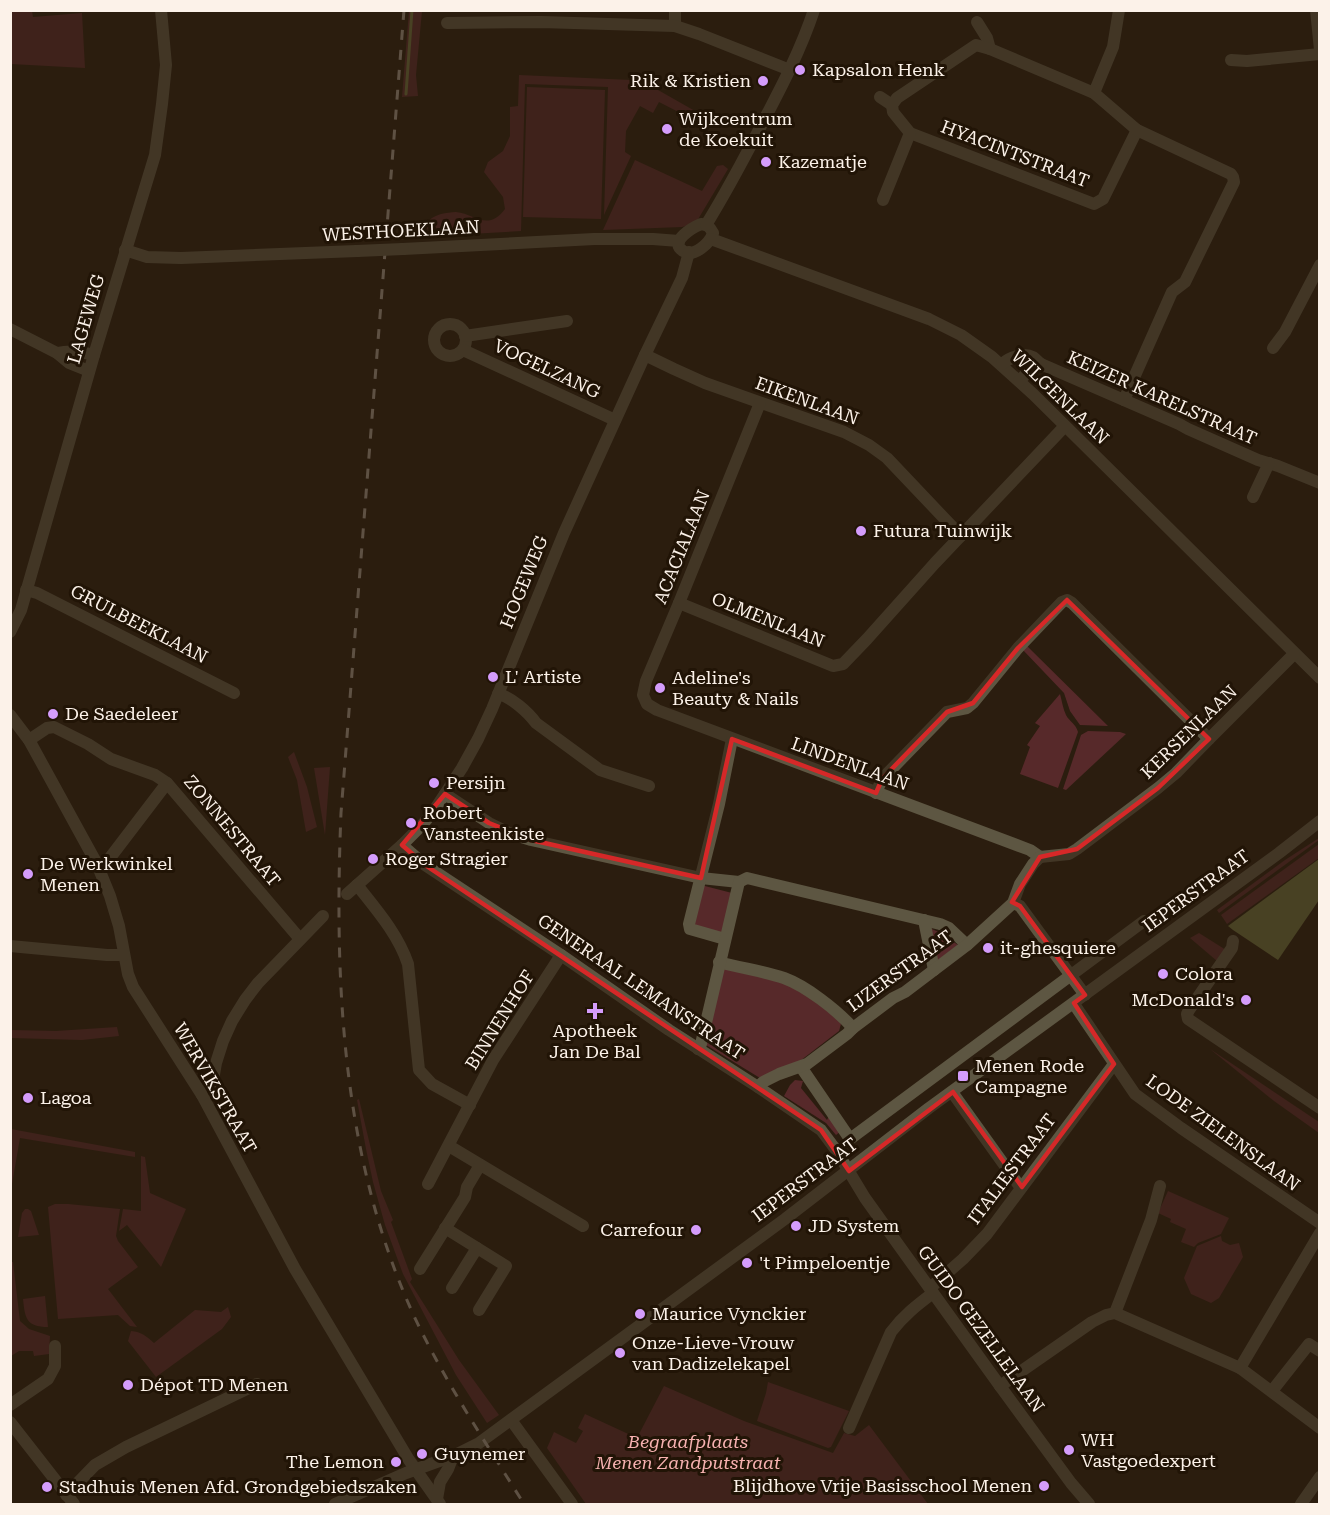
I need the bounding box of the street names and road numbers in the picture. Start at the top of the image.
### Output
street label: HYACINTSTRAAT [938,116,1092,192]
street label: WESTHOEKLAAN [322,216,480,245]
street label: LAGEWEG [63,272,108,366]
street label: VOGELZANG [491,335,604,402]
street label: WILGENLAAN [1007,345,1113,448]
street label: KEIZER KARELSTRAAT [1064,346,1260,449]
street label: EIKENLAAN [753,372,862,429]
street label: ACACIALAAN [649,487,714,607]
street label: HOGEWEG [495,532,552,631]
street label: GRULBEEKLAAN [67,580,211,667]
street label: OLMENLAAN [709,587,828,652]
street label: KERSENLAAN [1136,680,1241,783]
street label: LINDENLAAN [789,733,912,794]
street label: ZONNESTRAAT [180,771,285,890]
street label: IEPERSTRAAT [1138,845,1253,936]
street label: GENERAAL LEMANSTRAAT [534,909,749,1064]
street label: IJZERSTRAAT [843,925,956,1016]
street label: BINNENHOF [461,966,539,1073]
street label: WERVIKSTRAAT [170,1019,261,1157]
street label: LODE ZIELENSLAAN [1143,1070,1304,1195]
street label: ITALIESTRAAT [963,1109,1060,1228]
street label: IEPERSTRAAT [748,1133,862,1226]
street label: GUIDO GEZELLELAAN [914,1241,1049,1416]

